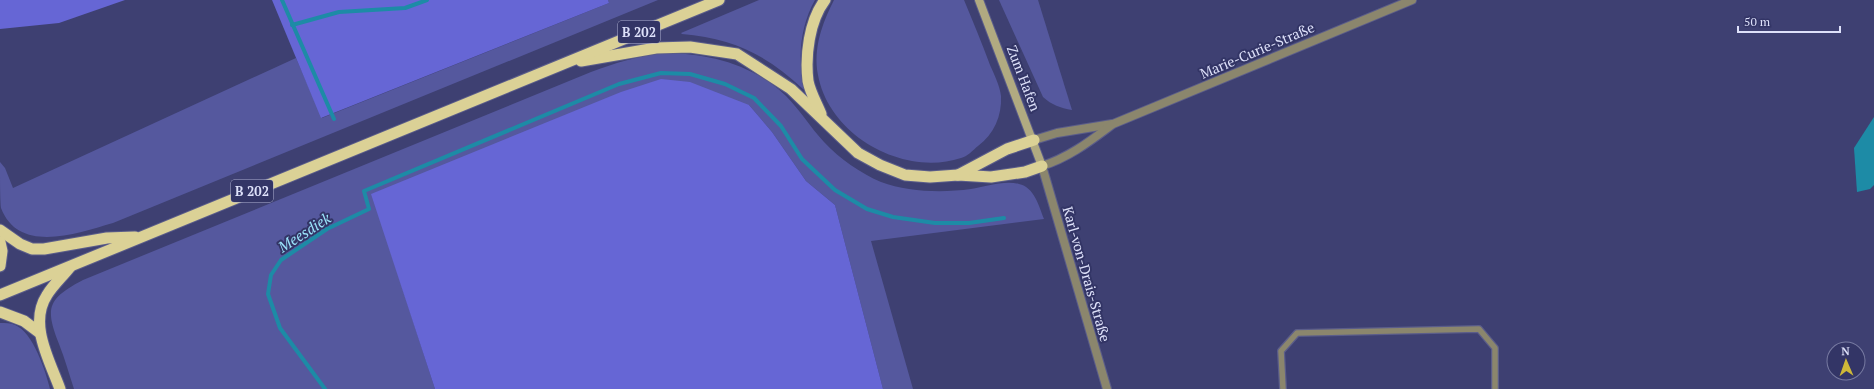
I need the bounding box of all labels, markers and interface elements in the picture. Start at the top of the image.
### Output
scale bar [1738,8,1840,34]
text: 50 m [1744,14,1771,29]
street label: Marie-Curie-Straße [1197,17,1317,83]
road number: B 202 [618,21,660,43]
street label: Zum Hafen [1003,42,1046,114]
road number: B 202 [231,180,273,202]
street label: Karl-von-Drais-Straße [1059,204,1115,344]
water label: Meesdiek [273,207,335,257]
north arrow [1826,341,1866,381]
text: N [1841,344,1851,358]

